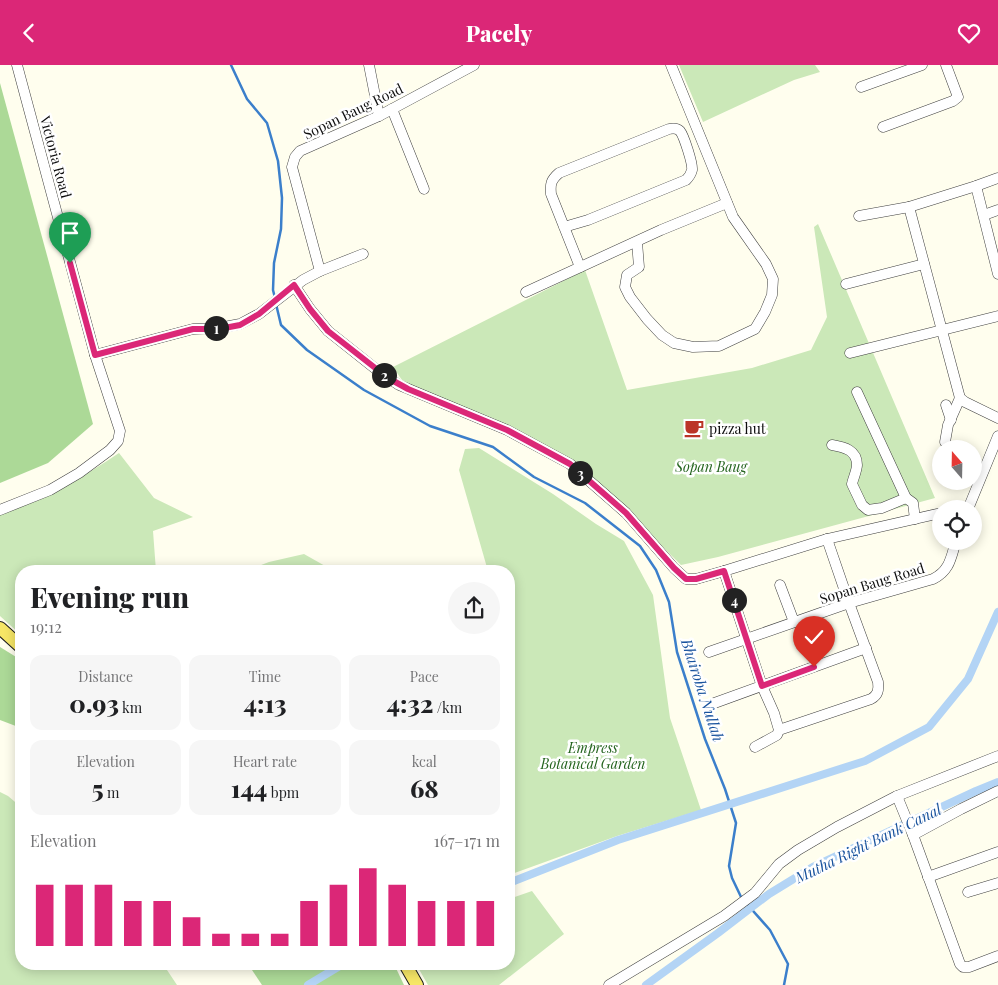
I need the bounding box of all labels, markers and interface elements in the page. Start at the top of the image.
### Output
text: Pacely [466,18,532,48]
icon: back [15,19,43,47]
icon: heart [955,19,983,47]
street label: Sopan Baug Road [300,79,406,143]
street label: Victoria Road [36,113,76,200]
pin [49,212,91,263]
icon: arrive [56,219,84,247]
pin: 1 [204,315,228,341]
text: 1 [214,319,219,338]
pin: 2 [372,363,396,387]
text: 2 [381,366,388,385]
cafe icon: pizza hut [683,417,705,439]
place label: pizza hut [709,419,767,438]
north arrow [932,440,982,490]
map controls [932,440,982,550]
park label: Sopan Baug [674,457,749,476]
pin: 3 [568,461,592,485]
text: 3 [577,464,584,483]
button: locate [932,500,982,550]
street label: Sopan Baug Road [817,558,927,608]
text: Evening run [30,578,189,615]
button: share [448,582,500,634]
pin: 4 [722,587,746,613]
text: 4 [731,591,738,610]
text: 19:12 [30,616,62,637]
pin [793,616,835,667]
icon: check [800,623,828,651]
water label: Bhairoba Nullah [677,635,729,744]
text: Distance [78,667,133,686]
text: Time [249,667,281,686]
text: Pace [410,667,439,686]
text: 0.93 [69,686,119,719]
text: 4:13 [243,686,287,719]
text: 4:32 [386,686,433,719]
text: km [119,698,142,717]
text: /km [433,698,462,717]
park label: Empress Botanical Garden [540,738,645,773]
text: Elevation [77,752,135,771]
text: Heart rate [233,752,297,771]
text: kcal [412,752,437,771]
text: 5 [92,771,104,804]
text: 144 [231,771,267,804]
text: 68 [410,771,439,804]
text: m [104,783,120,802]
text: bpm [267,783,299,802]
water label: Mutha Right Bank Canal [791,798,945,888]
text: Elevation [30,830,97,851]
text: 167–171 m [434,830,500,851]

